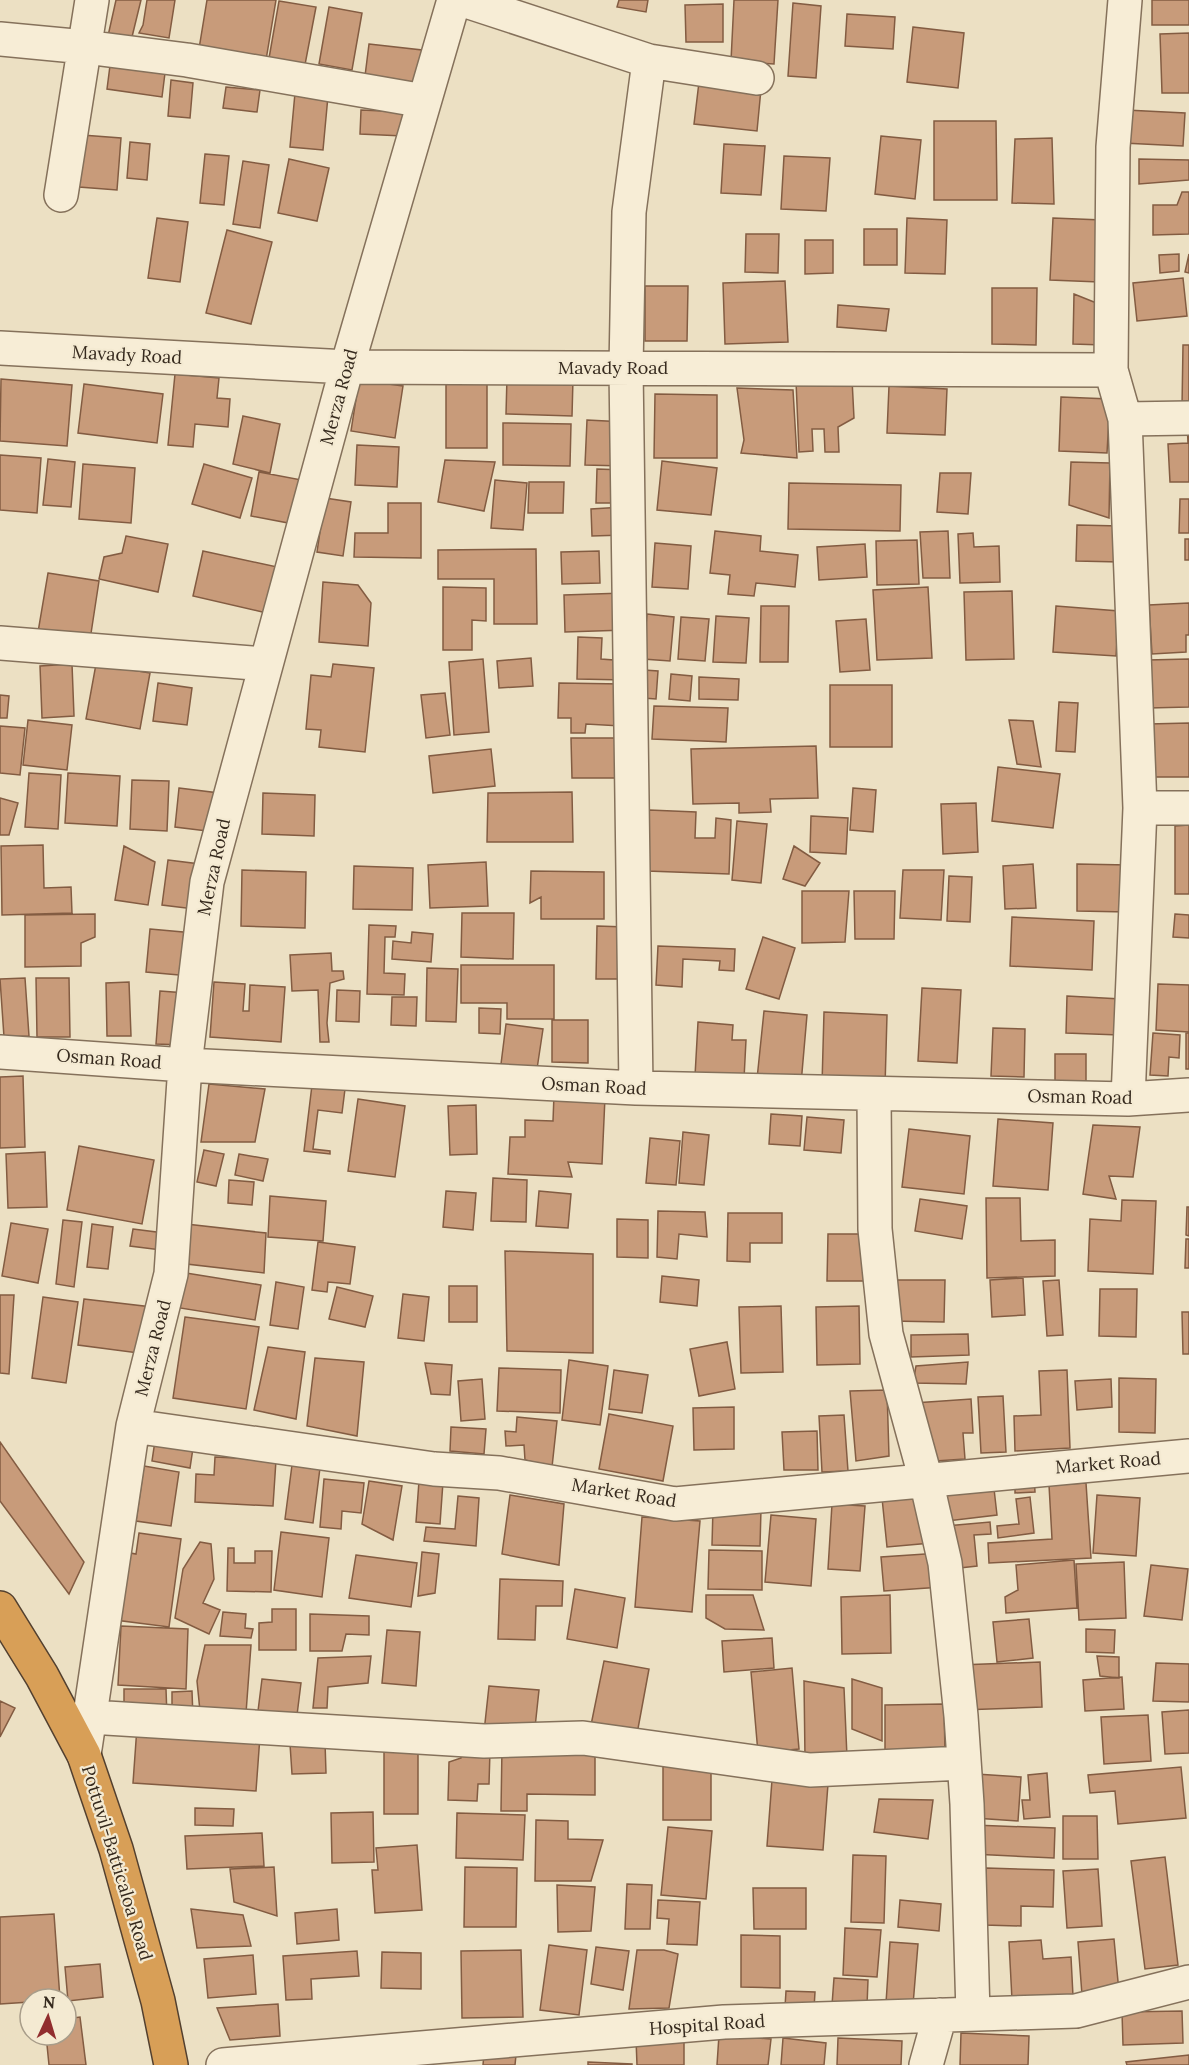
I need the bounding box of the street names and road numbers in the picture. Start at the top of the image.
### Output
street label: Mavady Road [71,340,183,369]
street label: Merza Road [315,346,362,448]
street label: Mavady Road [558,356,668,379]
street label: Merza Road [192,816,235,918]
street label: Osman Road [56,1043,163,1074]
street label: Osman Road [541,1071,647,1100]
street label: Osman Road [1027,1084,1133,1109]
street label: Merza Road [129,1297,176,1399]
street label: Market Road [1054,1446,1162,1479]
street label: Market Road [570,1473,679,1512]
street label: Pottuvil-Batticaloa Road [77,1762,158,1964]
street label: Hospital Road [648,2009,766,2040]

